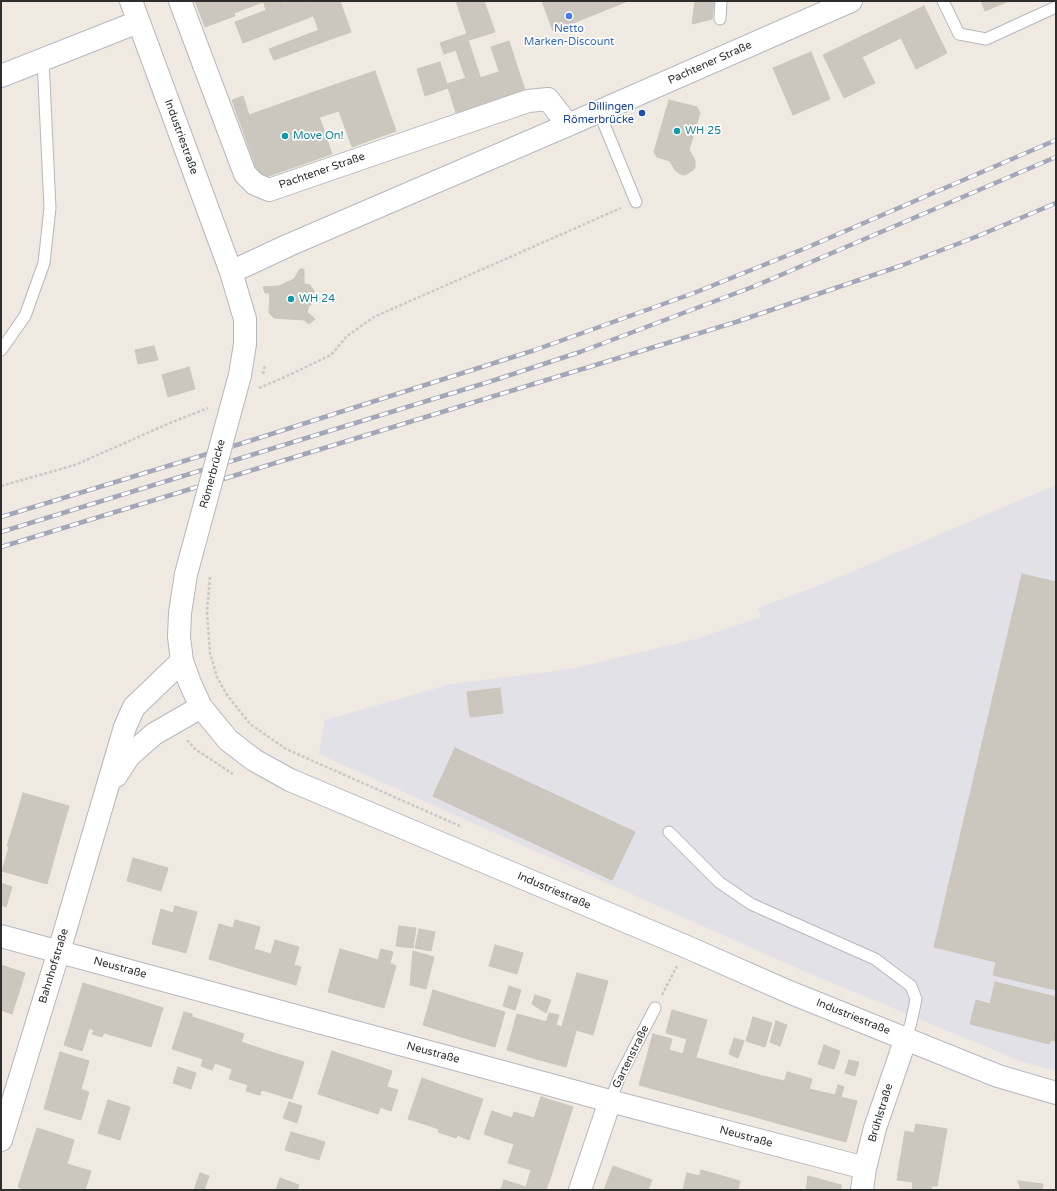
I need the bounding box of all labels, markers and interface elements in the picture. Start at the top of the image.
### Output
marker: Netto Marken-Discount [564,11,574,21]
place label: Netto Marken-Discount [524,22,614,48]
street label: Pachtener Straße [666,39,754,87]
street label: Industriestraße [161,98,201,176]
place label: Dillingen Römerbrücke [563,100,634,126]
marker: Dillingen Römerbrücke [637,108,647,118]
place label: WH 25 [685,124,721,138]
marker: WH 25 [672,126,682,136]
place label: Move On! [293,129,344,143]
marker: Move On! [280,131,290,141]
street label: Pachtener Straße [277,150,367,192]
place label: WH 24 [299,292,335,306]
marker: WH 24 [286,294,296,304]
street label: Römerbrücke [197,438,229,510]
street label: Industriestraße [515,870,593,912]
street label: Bahnhofstraße [36,927,72,1005]
street label: Neustraße [92,955,148,981]
street label: Industriestraße [814,996,892,1038]
street label: Gartenstraße [610,1023,652,1091]
street label: Neustraße [405,1040,461,1066]
street label: Brühlstraße [866,1082,896,1144]
street label: Neustraße [718,1124,774,1150]

